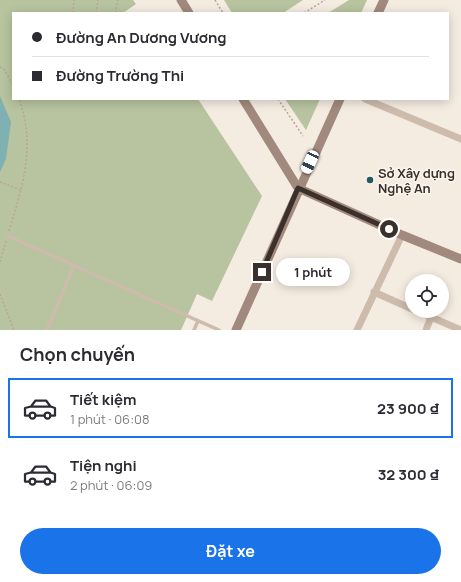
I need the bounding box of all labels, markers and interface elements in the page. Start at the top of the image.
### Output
text: Đường An Dương Vương [56,27,227,48]
text: Đường Trường Thi [56,65,184,86]
car [299,149,321,175]
place label: Sở Xây dựng Nghệ An [378,164,455,197]
marker: Sở Xây dựng Nghệ An [365,175,375,185]
route start [380,220,398,238]
callout: 1 phút [276,258,350,286]
route end [253,263,271,281]
text: 1 phút [294,263,332,281]
map controls [405,274,449,318]
button: locate [405,274,449,318]
text: Chọn chuyến [20,342,135,366]
text: Tiết kiệm [70,389,136,410]
icon: car [22,390,58,426]
text: 23 900 ₫ [377,398,439,419]
text: 1 phút · 06:08 [70,410,150,428]
text: Tiện nghi [70,455,137,476]
icon: car [22,456,58,492]
text: 32 300 ₫ [378,464,439,485]
text: 2 phút · 06:09 [70,476,152,494]
button: Đặt xe [20,528,441,574]

